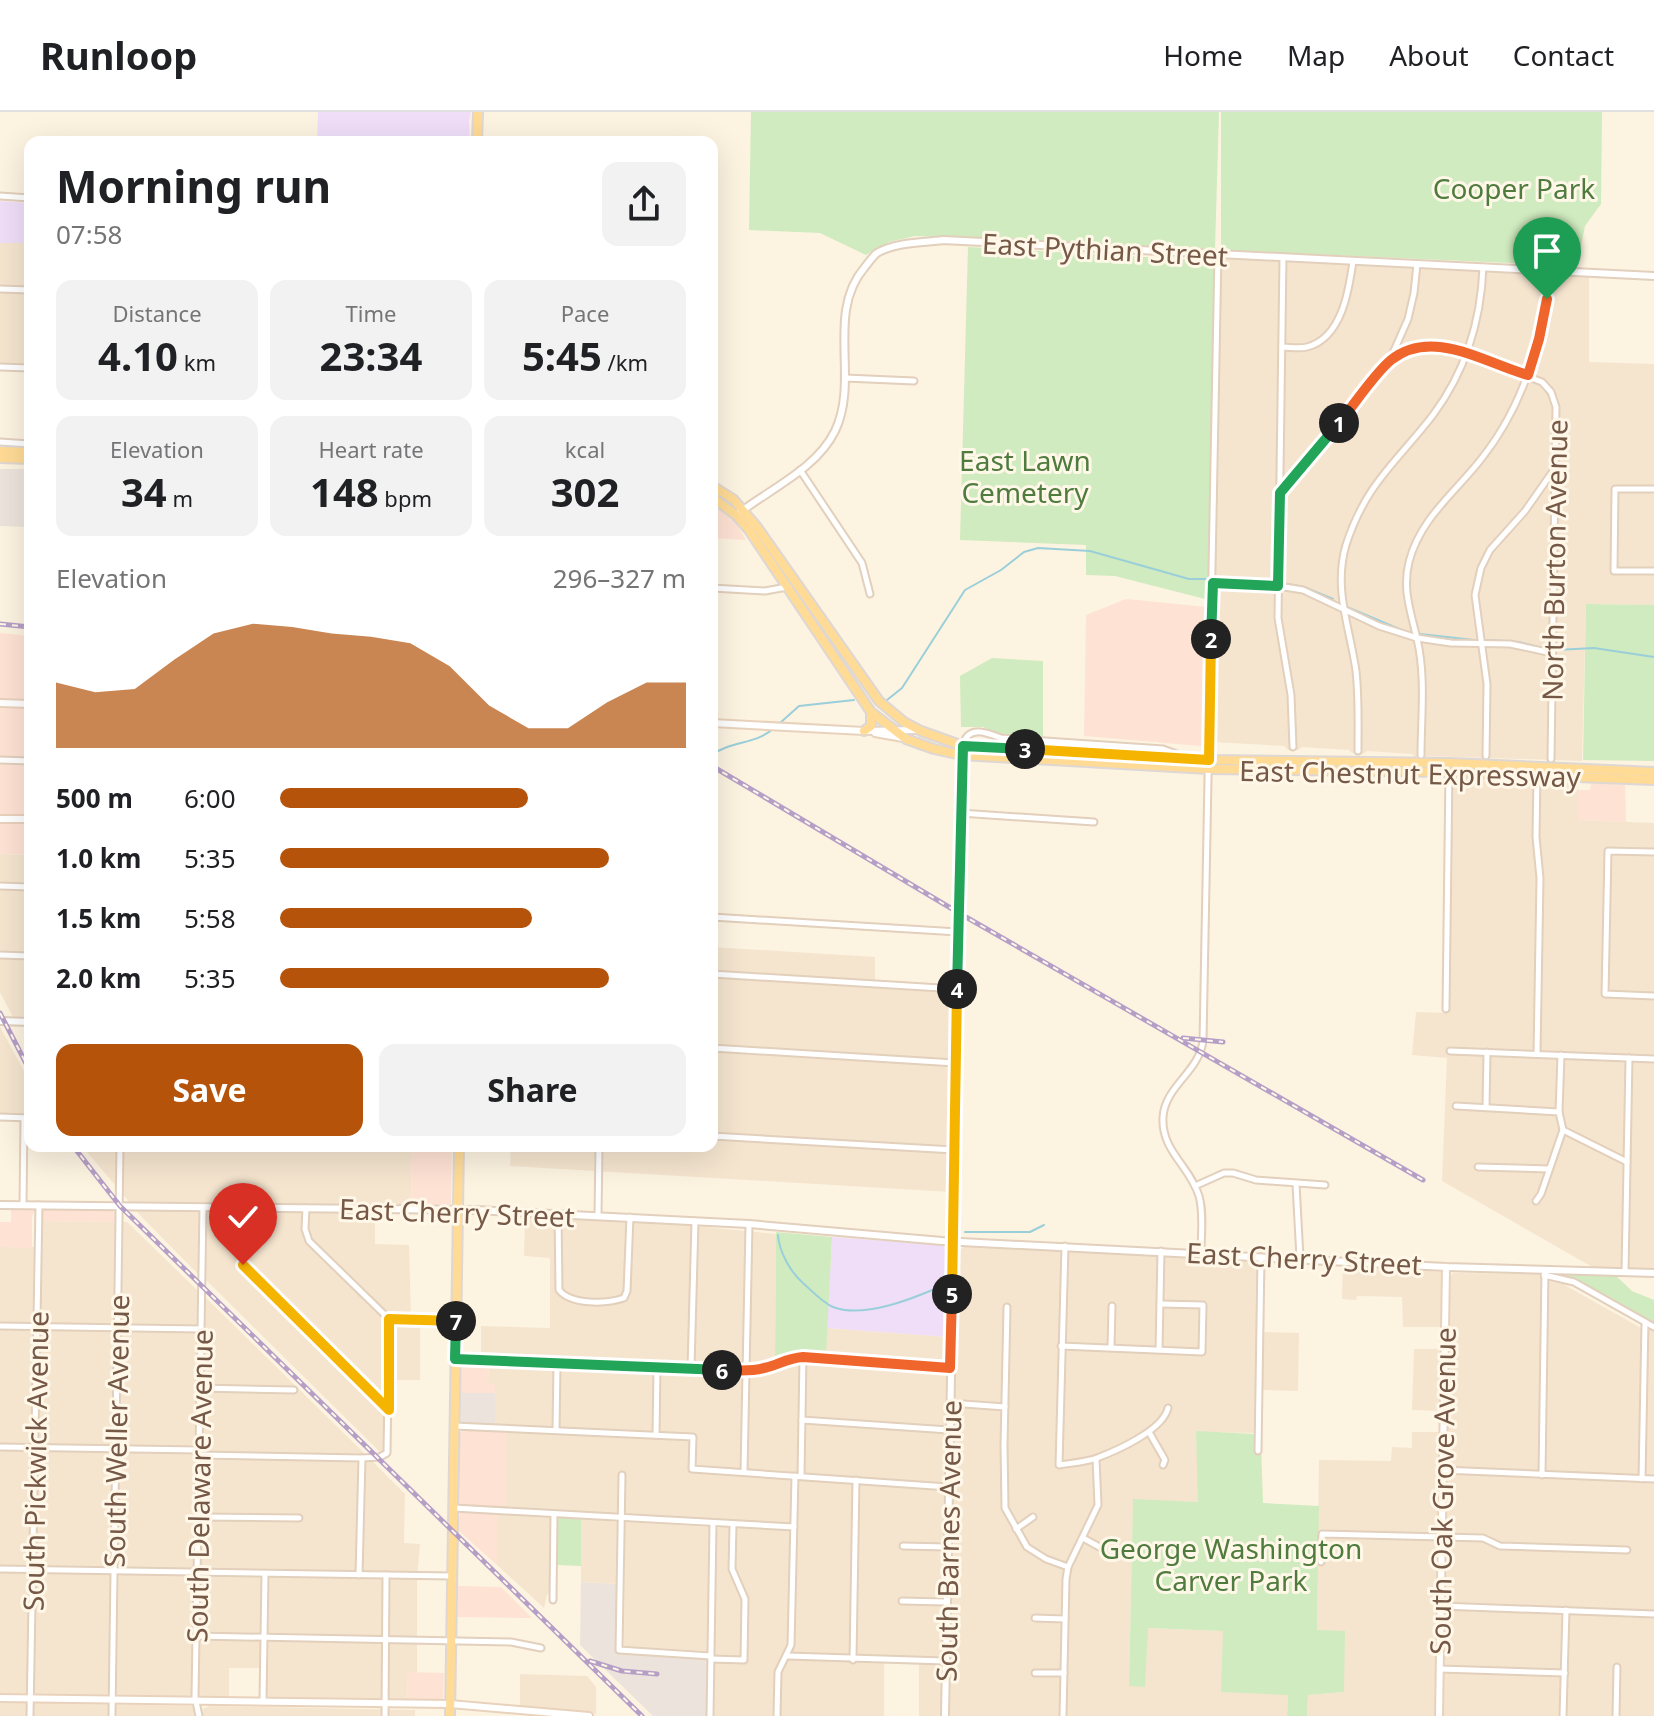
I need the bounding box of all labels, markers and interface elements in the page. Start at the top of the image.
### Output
text: Runloop [40,29,197,81]
text: Home [1163,36,1243,74]
text: Map [1287,36,1345,74]
text: About [1389,36,1469,74]
text: Contact [1513,36,1614,74]
text: Morning run [56,156,331,216]
button: share [602,162,686,246]
park label: Cooper Park [1433,169,1595,207]
text: 07:58 [56,216,122,252]
pin [1513,217,1581,299]
street label: East Pythian Street [981,224,1229,274]
icon: arrive [1525,229,1569,273]
text: Distance [112,298,202,328]
text: Time [346,298,396,328]
text: Pace [561,298,609,328]
text: 4.10 [98,328,178,383]
text: 23:34 [320,328,422,383]
text: 5:45 [522,328,602,383]
text: km [178,347,216,377]
text: /km [602,347,648,377]
pin: 1 [1319,403,1359,443]
text: 1 [1333,408,1345,438]
street label: North Burton Avenue [1533,419,1575,701]
text: Elevation [110,434,204,464]
text: Heart rate [318,434,424,464]
text: kcal [565,434,605,464]
park label: East Lawn Cemetery [959,441,1091,511]
text: 34 [121,464,167,519]
text: 148 [310,464,379,519]
text: 302 [551,464,619,519]
text: m [167,483,193,513]
text: bpm [379,483,432,513]
text: Elevation [56,560,167,596]
text: 296–327 m [553,560,686,596]
pin: 2 [1191,619,1231,659]
text: 2 [1205,624,1217,654]
pin: 3 [1005,729,1045,769]
text: 3 [1019,734,1031,764]
street label: East Chestnut Expressway [1239,751,1582,795]
text: 500 m [56,780,133,816]
text: 6:00 [184,780,236,816]
text: 1.0 km [56,840,141,876]
text: 5:35 [184,840,236,876]
text: 1.5 km [56,900,141,936]
text: 5:58 [184,900,236,936]
text: 2.0 km [56,960,141,996]
text: 5:35 [184,960,236,996]
pin: 4 [937,969,977,1009]
text: 4 [951,974,963,1004]
button: Save [56,1044,363,1136]
button: Share [379,1044,686,1136]
pin [209,1183,277,1265]
street label: East Cherry Street [339,1189,575,1235]
icon: check [221,1195,265,1239]
street label: East Cherry Street [1185,1233,1423,1283]
pin: 5 [932,1274,972,1314]
text: 5 [946,1279,958,1309]
street label: South Weller Avenue [95,1294,137,1568]
pin: 7 [436,1301,476,1341]
text: 7 [450,1306,462,1336]
street label: South Pickwick Avenue [13,1311,57,1611]
street label: South Oak Grove Avenue [1420,1327,1464,1655]
street label: South Delaware Avenue [177,1329,221,1643]
pin: 6 [702,1350,742,1390]
text: 6 [716,1355,728,1385]
street label: South Barnes Avenue [927,1400,969,1682]
park label: George Washington Carver Park [1100,1529,1362,1599]

